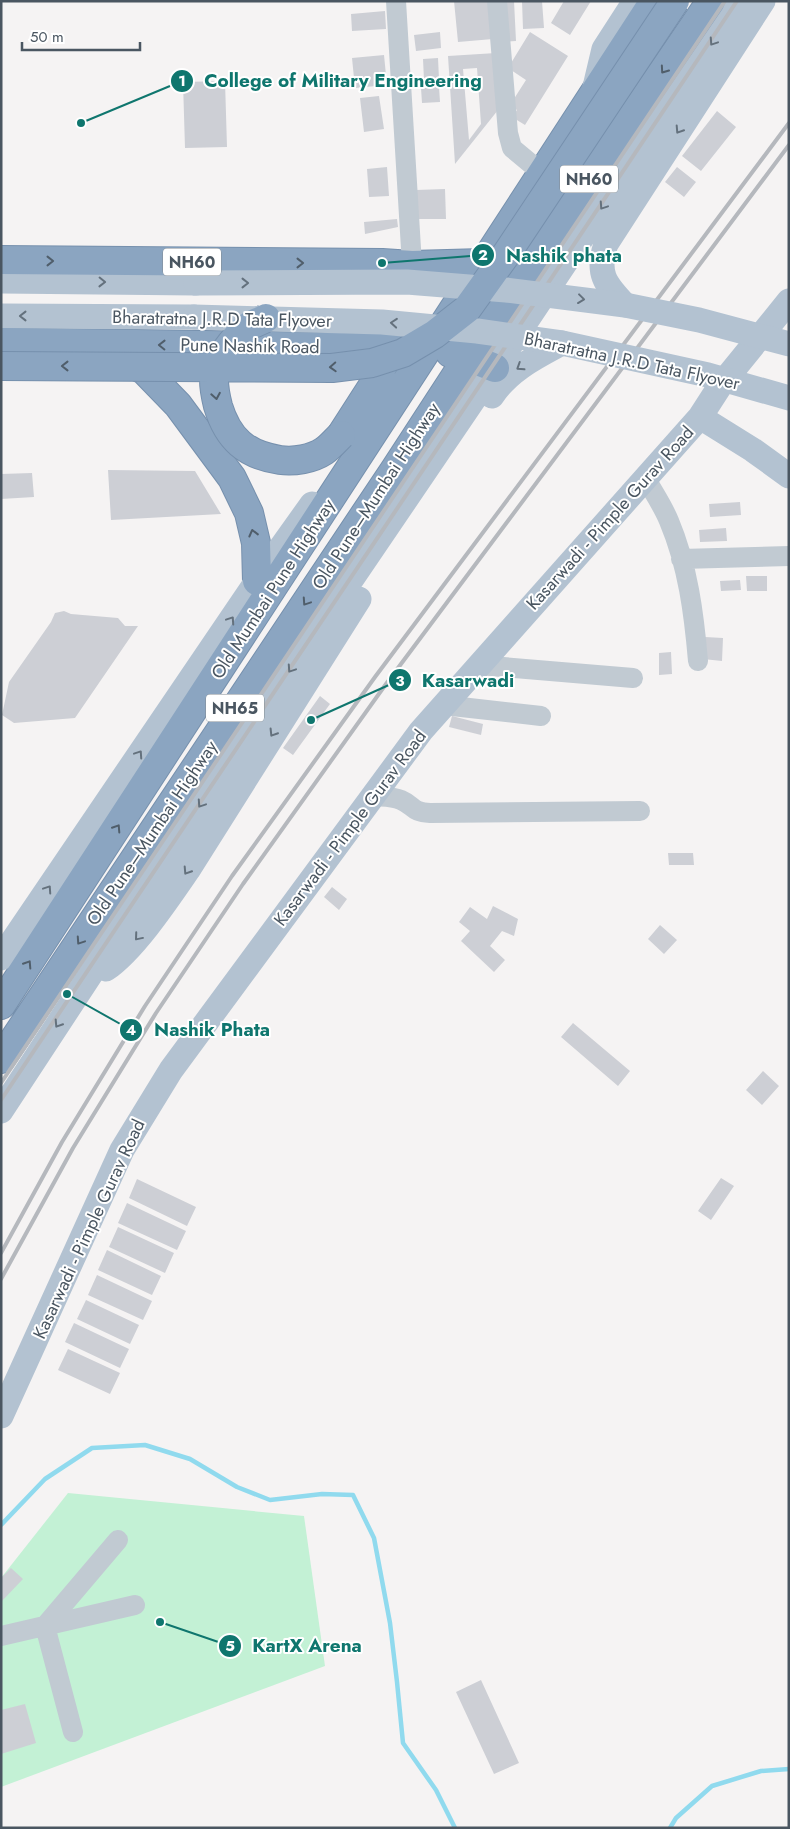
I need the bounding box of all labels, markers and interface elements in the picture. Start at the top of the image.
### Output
scale bar [22,20,140,52]
text: 50 m [30,26,64,48]
one-way arrow [710,36,719,46]
callout: College of Military Engineering [169,64,492,98]
one-way arrow [660,65,670,74]
text: College of Military Engineering [204,67,482,94]
text: 1 [178,70,186,92]
one-way arrow [676,125,686,134]
road number: NH60 [560,165,618,192]
one-way arrow [600,201,609,210]
callout: Nashik phata [471,238,632,272]
text: Nashik phata [506,242,622,269]
text: 2 [478,244,488,266]
road number: NH60 [163,248,221,276]
one-way arrow [46,256,54,266]
one-way arrow [296,258,304,268]
one-way arrow [99,277,107,287]
one-way arrow [241,278,249,288]
one-way arrow [578,293,586,304]
street label: Bharatratna J.R.D Tata Flyover [112,304,333,334]
one-way arrow [19,311,26,321]
one-way arrow [390,318,398,329]
street label: Bharatratna J.R.D Tata Flyover [522,325,743,397]
street label: Pune Nashik Road [180,332,320,360]
one-way arrow [158,339,166,350]
one-way arrow [61,361,69,371]
one-way arrow [517,361,526,371]
one-way arrow [328,362,336,373]
one-way arrow [211,392,221,401]
street label: Old Pune–Mumbai Highway [306,397,446,594]
street label: Kasarwadi - Pimple Gurav Road [520,420,700,616]
street label: Old Mumbai Pune Highway [205,494,341,684]
one-way arrow [249,529,259,537]
one-way arrow [303,596,312,606]
one-way arrow [225,616,234,626]
one-way arrow [288,663,297,673]
callout: Kasarwadi [387,663,525,697]
text: Kasarwadi [422,667,514,694]
text: 3 [395,670,405,692]
road number: NH65 [206,694,264,721]
street label: Kasarwadi - Pimple Gurav Road [267,724,433,932]
one-way arrow [270,727,280,736]
street label: Old Pune–Mumbai Highway [80,735,224,931]
one-way arrow [133,751,142,760]
one-way arrow [198,799,207,808]
one-way arrow [110,824,120,833]
one-way arrow [184,865,193,874]
one-way arrow [42,885,51,895]
one-way arrow [134,931,143,940]
one-way arrow [77,935,86,945]
one-way arrow [22,960,31,970]
callout: Nashik Phata [119,1013,280,1047]
text: Nashik Phata [154,1016,270,1043]
one-way arrow [55,1018,64,1027]
text: 4 [126,1019,136,1041]
street label: Kasarwadi - Pimple Gurav Road [27,1115,151,1343]
callout: KartX Arena [218,1629,372,1663]
text: KartX Arena [252,1632,362,1659]
text: 5 [225,1635,235,1657]

